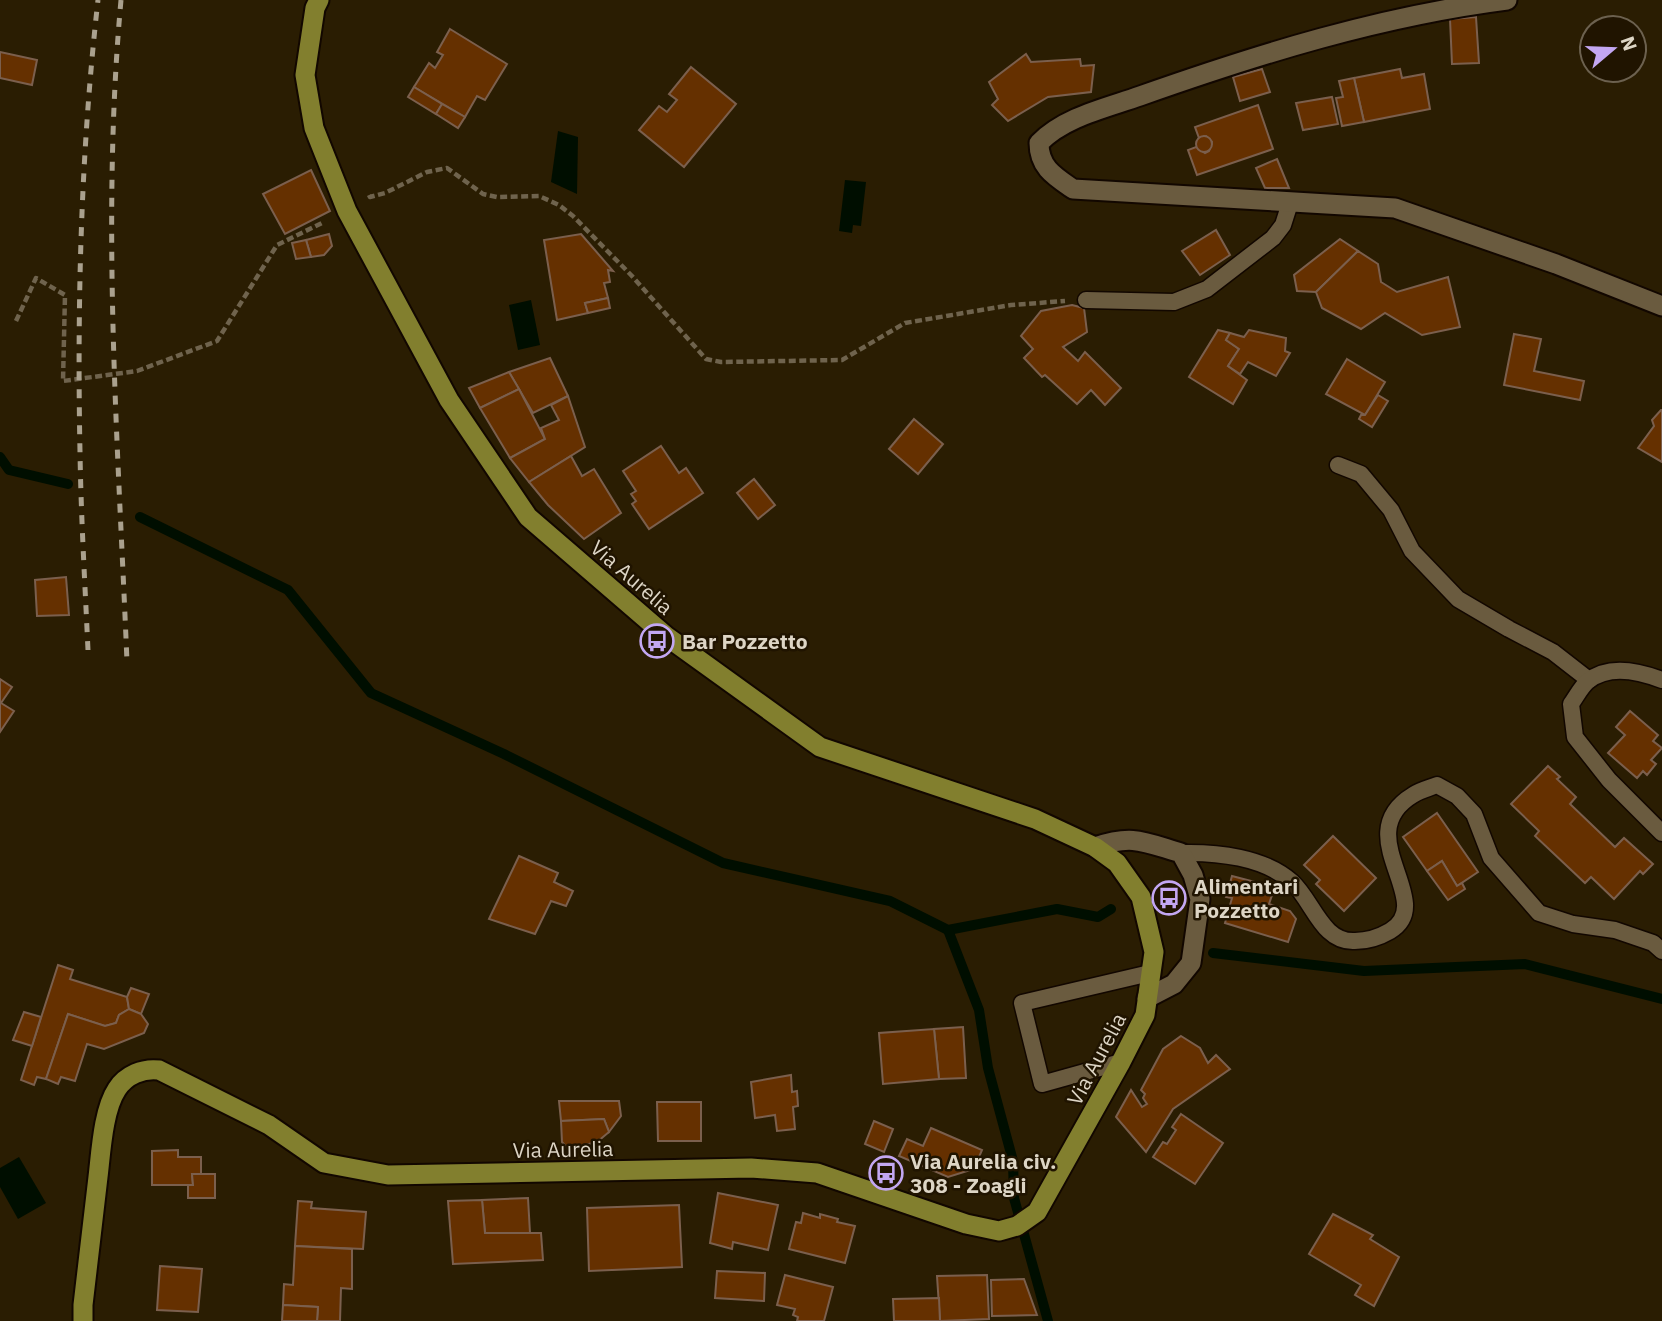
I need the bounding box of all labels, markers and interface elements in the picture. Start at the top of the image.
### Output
north arrow [1578,14,1648,84]
text: N [1615,33,1643,54]
street label: Via Aurelia [585,533,679,621]
bus stop icon: Bar Pozzetto [638,622,676,660]
place label: Bar Pozzetto [682,627,808,655]
place label: Alimentari Pozzetto [1194,872,1298,924]
bus stop icon: Alimentari Pozzetto [1150,879,1188,917]
street label: Via Aurelia [1060,1008,1132,1110]
street label: Via Aurelia [512,1134,614,1164]
place label: Via Aurelia civ. 308 - Zoagli [910,1147,1057,1199]
bus stop icon: Via Aurelia civ. 308 - Zoagli [867,1154,905,1192]

